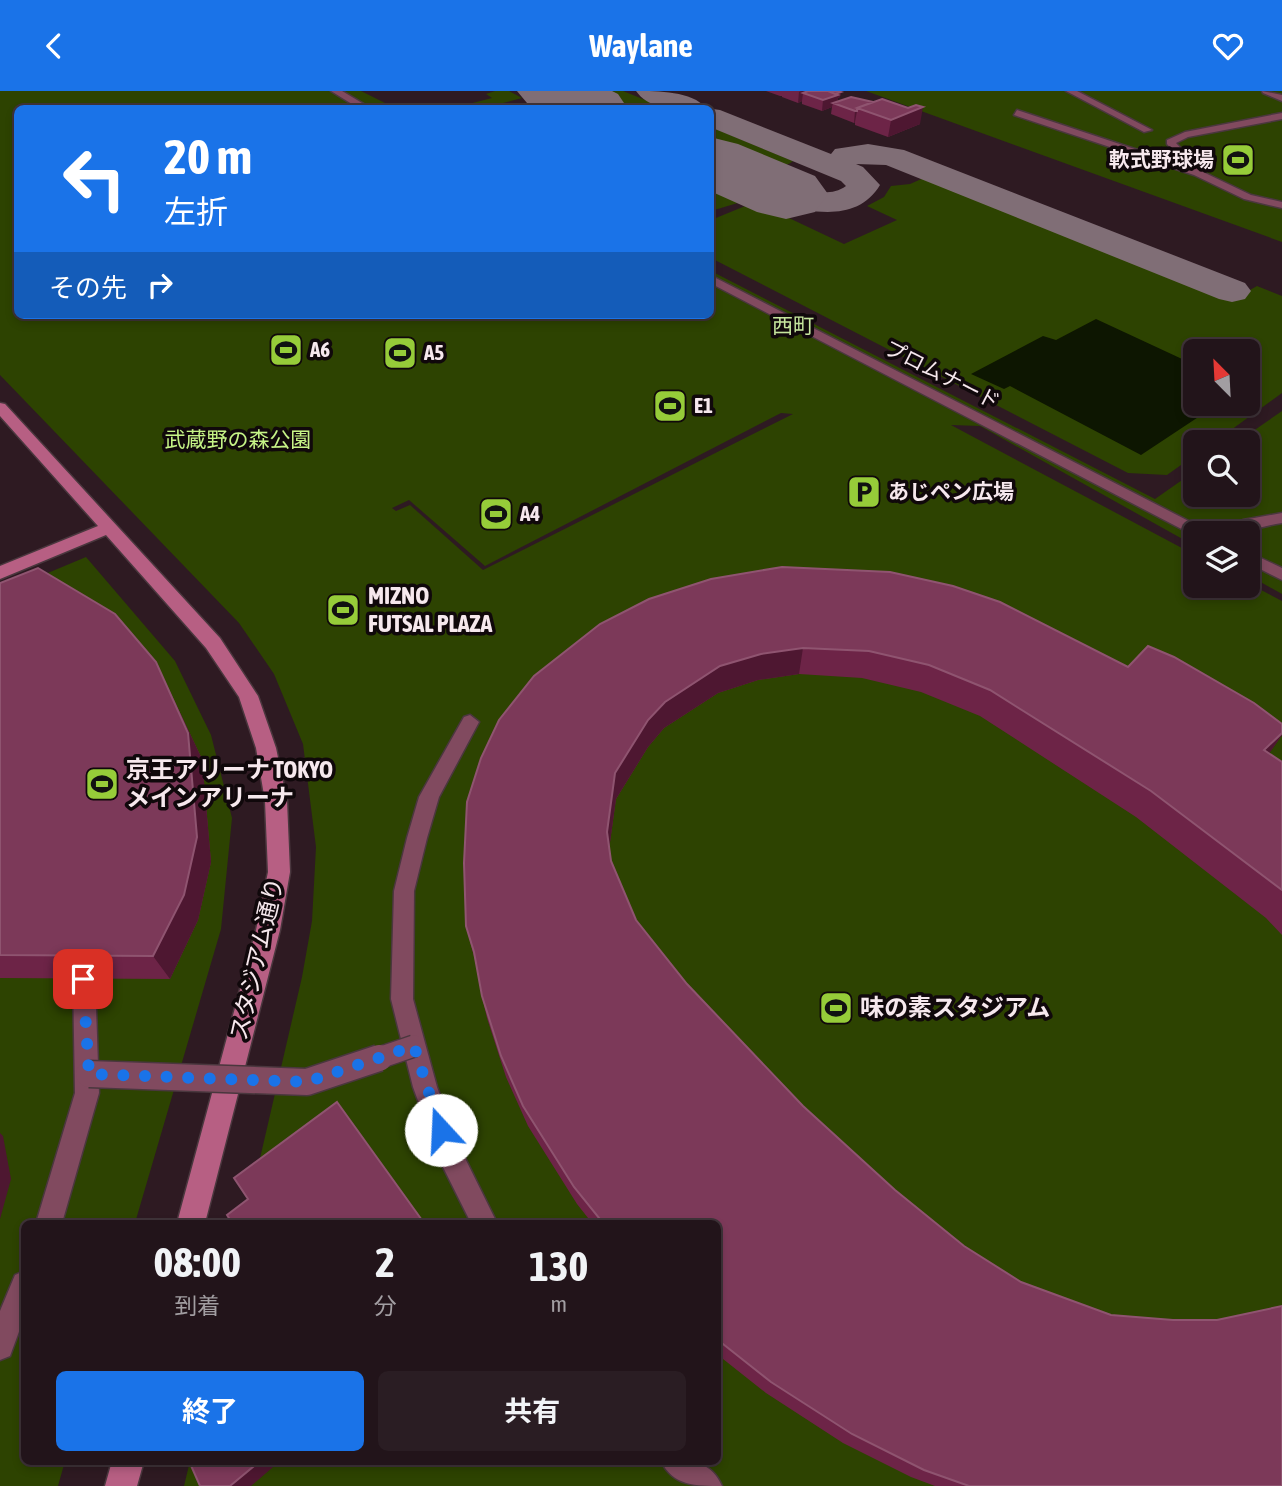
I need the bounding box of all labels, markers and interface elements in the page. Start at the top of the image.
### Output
icon: back [35,27,73,65]
text: Waylane [589,27,693,64]
icon: heart [1209,27,1247,65]
text: 20 m [164,128,252,184]
icon: left [49,133,140,224]
sports icon: 軟式野球場 [1219,141,1257,179]
place label: 軟式野球場 [1109,147,1214,171]
text: 左折 [164,193,228,230]
icon: right [141,266,179,304]
text: その先 [49,273,127,303]
district label: 西町 [772,313,814,337]
sports icon: A6 [267,331,305,369]
sports icon: A5 [381,334,419,372]
street label: プロムナード [881,335,1004,413]
place label: A6 [309,337,330,361]
north arrow [1183,339,1260,417]
map controls [1183,339,1260,598]
place label: A5 [423,340,444,364]
sports icon: E1 [651,387,689,425]
place label: E1 [694,393,713,417]
park label: 武蔵野の森公園 [165,427,312,451]
button: search [1183,430,1260,507]
parking icon: あじペン広場 [845,473,883,511]
place label: あじペン広場 [888,479,1014,503]
sports icon: A4 [477,495,515,533]
place label: A4 [519,501,540,525]
button: layers [1183,521,1260,598]
place label: MIZNO FUTSAL PLAZA [368,582,492,637]
sports icon: MIZNO FUTSAL PLAZA [324,591,362,629]
place label: 京王アリーナ TOKYO メインアリーナ [126,756,333,811]
sports icon: 京王アリーナ TOKYO メインアリーナ [83,765,121,803]
street label: スタジアム通り [225,875,288,1043]
pin [53,949,113,1009]
icon: arrive [64,960,102,998]
sports icon: 味の素スタジアム [817,989,855,1027]
place label: 味の素スタジアム [860,994,1050,1021]
position arrow [404,1093,478,1167]
text: 08:00 [154,1238,241,1286]
text: 2 [375,1238,395,1286]
text: 130 [529,1242,588,1290]
text: m [550,1291,567,1317]
text: 到着 [174,1293,220,1319]
text: 分 [374,1293,397,1319]
button: 終了 [56,1371,364,1451]
button: 共有 [378,1371,686,1451]

